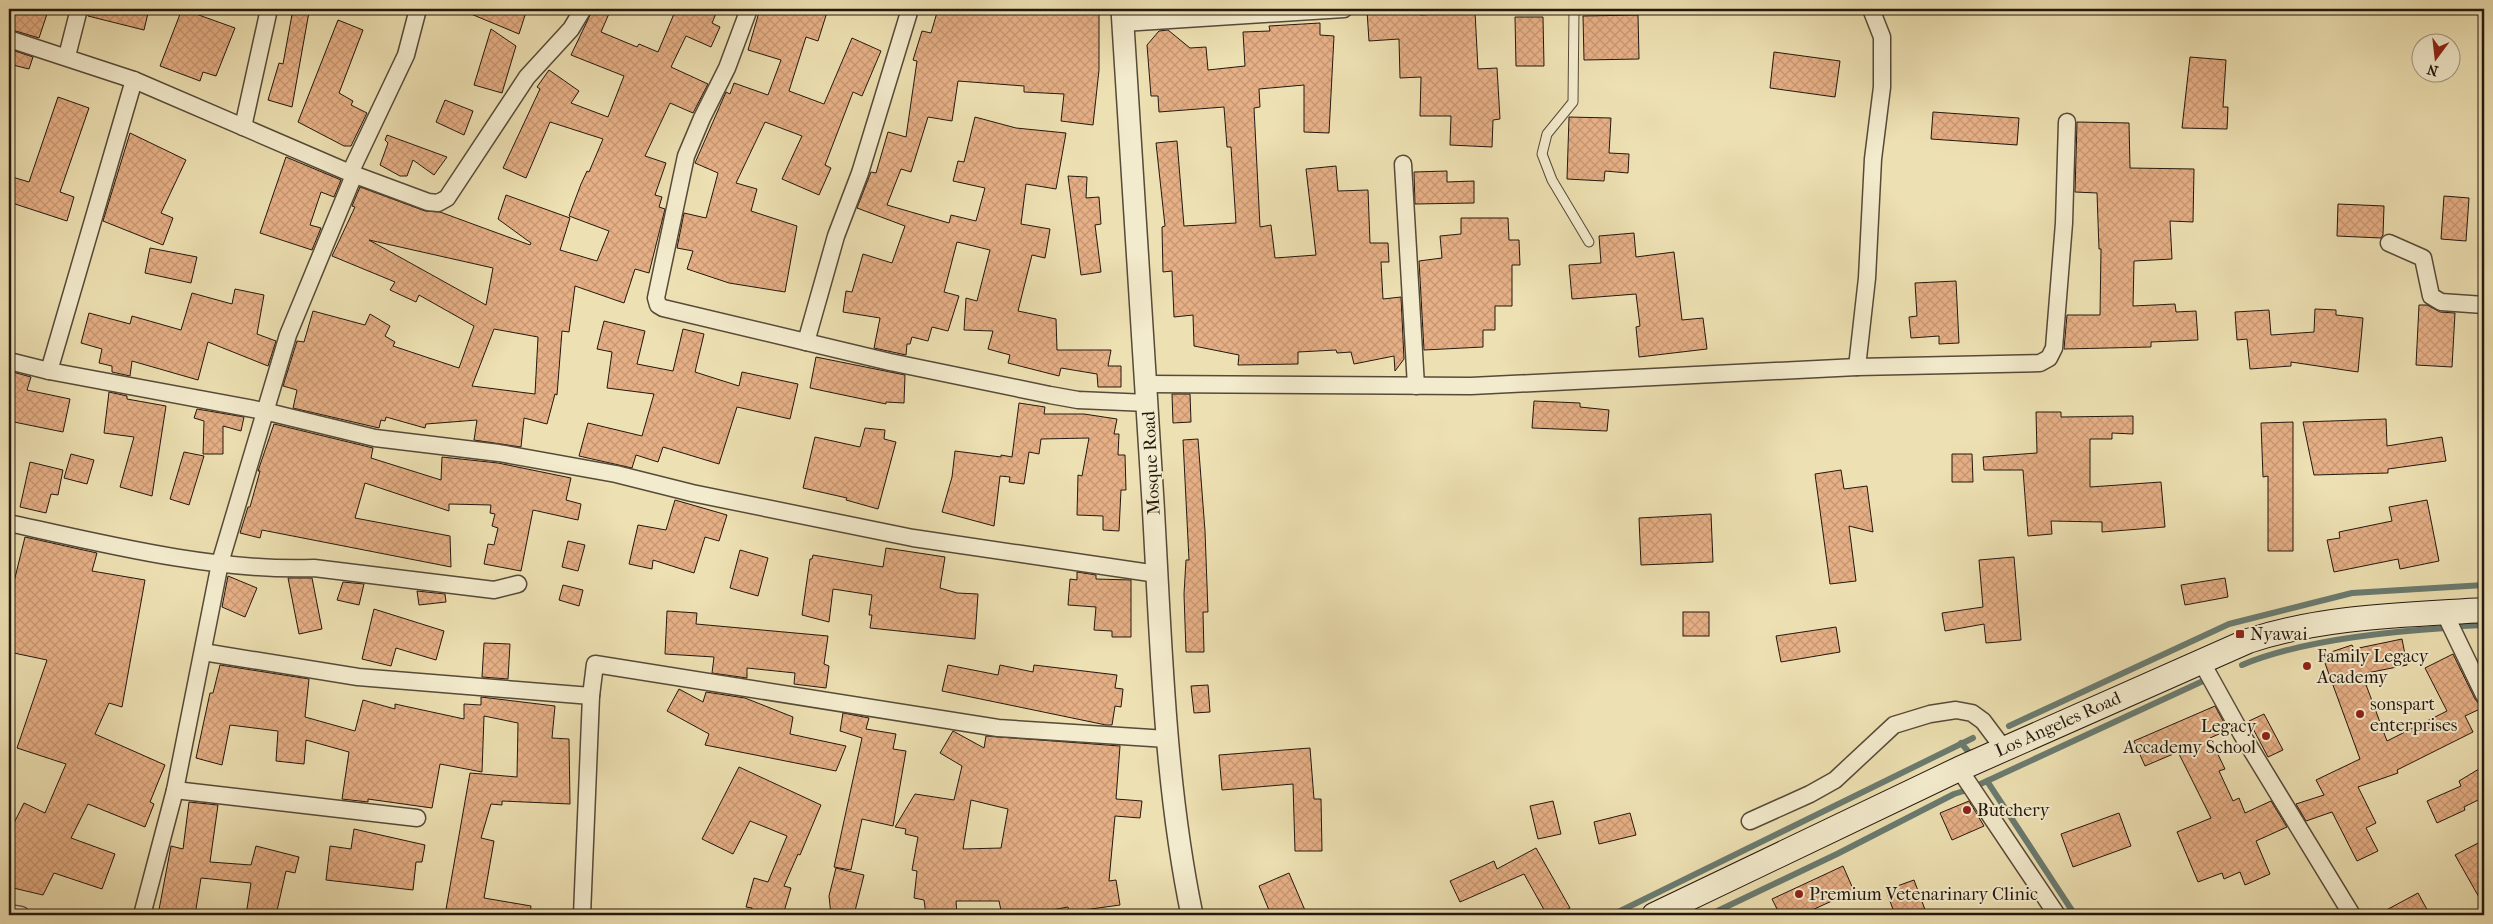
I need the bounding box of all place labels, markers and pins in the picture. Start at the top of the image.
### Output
place label: Nyawai [2250,624,2308,645]
marker: Nyawai [2234,628,2246,640]
place label: Family Legacy Academy [2316,646,2430,688]
marker: Family Legacy Academy [2301,660,2313,672]
place label: sonspart enterprises [2370,694,2458,736]
marker: sonspart enterprises [2354,708,2366,720]
place label: Legacy Accademy School [2122,716,2257,758]
marker: Legacy Accademy School [2260,730,2272,742]
place label: Butchery [1977,800,2051,821]
marker: Butchery [1961,804,1973,816]
place label: Premium Vetenarinary Clinic [1809,884,2038,905]
marker: Premium Vetenarinary Clinic [1793,888,1805,900]

